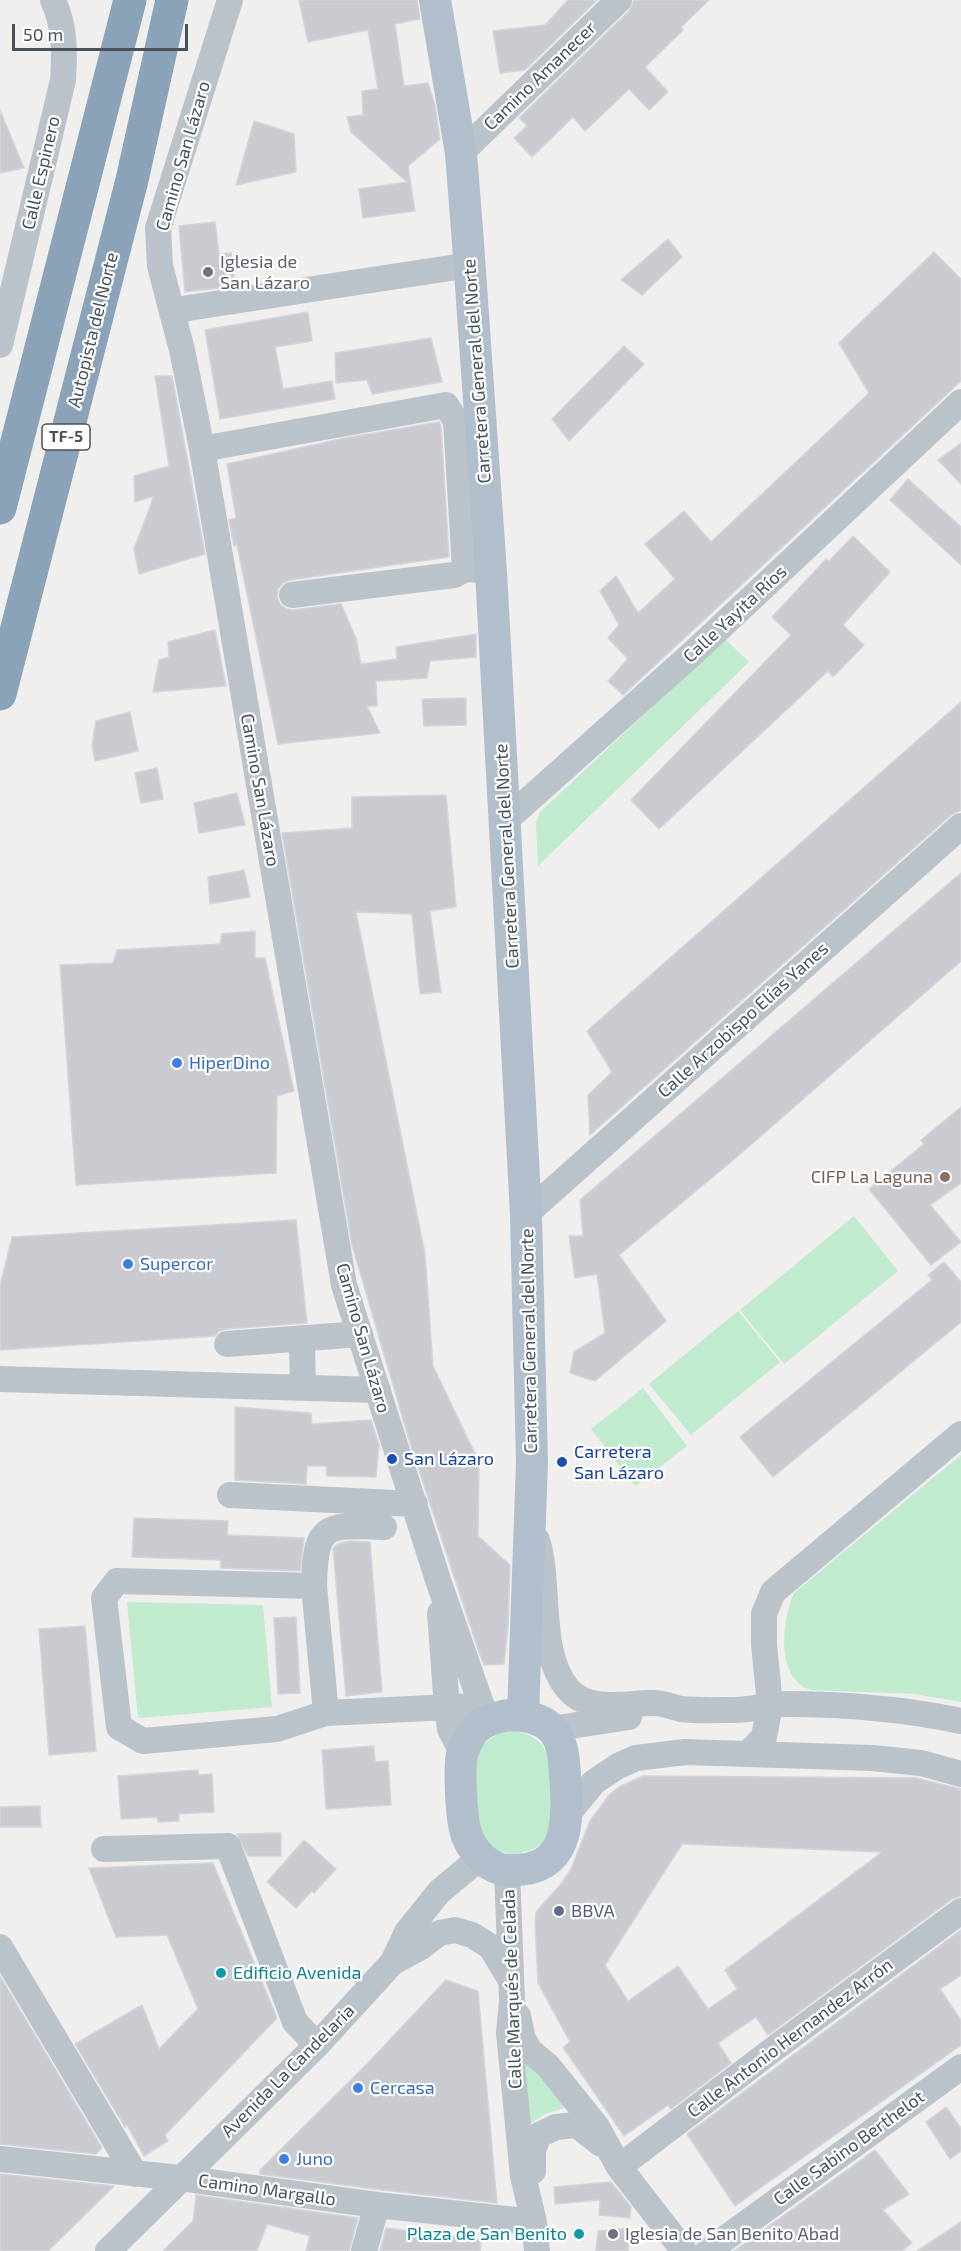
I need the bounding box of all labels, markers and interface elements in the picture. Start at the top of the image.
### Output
scale bar [15,12,190,50]
street label: Camino Amanecer [479,17,601,135]
text: 50 m [23,23,63,45]
street label: Camino San Lázaro [151,79,215,233]
street label: Calle Espinero [17,114,65,232]
street label: Autopista del Norte [63,250,123,410]
place label: Iglesia de San Lázaro [220,251,310,294]
street label: Carretera General del Norte [458,258,496,484]
marker: Iglesia de San Lázaro [201,265,215,279]
road number: TF-5 [42,424,90,450]
street label: Calle Yayita Ríos [679,561,791,667]
street label: Camino San Lázaro [236,712,284,868]
street label: Carretera General del Norte [490,743,524,969]
street label: Calle Arzobispo Elías Yanes [653,938,833,1102]
place label: HiperDino [189,1052,270,1074]
marker: HiperDino [170,1056,184,1070]
place label: CIFP La Laguna [811,1166,933,1188]
marker: CIFP La Laguna [938,1170,952,1184]
street label: Carretera General del Norte [516,1228,542,1454]
place label: Supercor [140,1253,214,1275]
marker: Supercor [121,1257,135,1271]
street label: Camino San Lázaro [331,1261,395,1415]
place label: Carretera San Lázaro [574,1441,664,1484]
place label: San Lázaro [404,1448,494,1470]
marker: San Lázaro [385,1452,399,1466]
marker: Carretera San Lázaro [555,1455,569,1469]
street label: Calle Marqués de Celada [498,1889,526,2089]
place label: BBVA [571,1900,615,1922]
marker: BBVA [552,1904,566,1918]
street label: Calle Antonio Hernandez Arrón [683,1954,897,2122]
place label: Edificio Avenida [233,1962,361,1984]
marker: Edificio Avenida [214,1966,228,1980]
street label: Avenida La Candelaria [217,2000,359,2142]
place label: Cercasa [370,2077,435,2099]
marker: Cercasa [351,2081,365,2095]
street label: Calle Sabino Berthelot [769,2086,929,2210]
place label: Juno [296,2148,333,2170]
marker: Juno [277,2152,291,2166]
street label: Camino Margallo [197,2170,337,2210]
place label: Plaza de San Benito [407,2223,567,2245]
place label: Iglesia de San Benito Abad [625,2223,839,2245]
marker: Plaza de San Benito [572,2227,586,2241]
marker: Iglesia de San Benito Abad [606,2227,620,2241]

